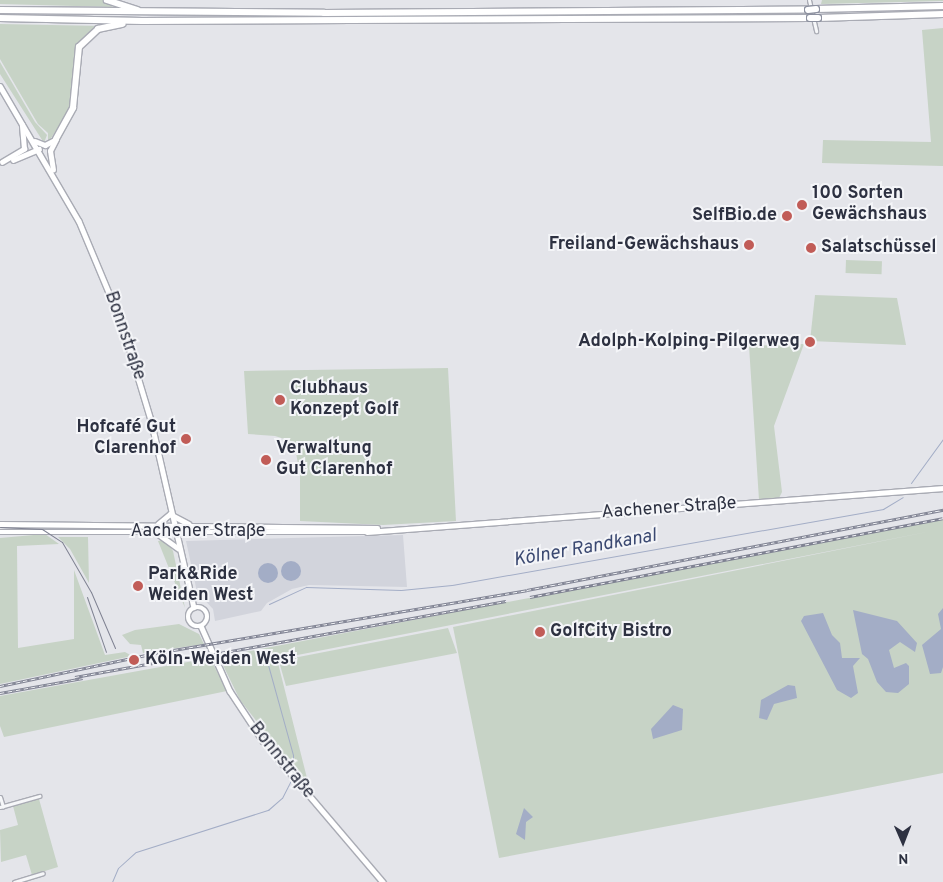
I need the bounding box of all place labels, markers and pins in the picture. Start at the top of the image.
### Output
place label: 100 Sorten Gewächshaus [812,184,927,226]
marker: 100 Sorten Gewächshaus [796,199,808,211]
place label: SelfBio.de [692,205,777,227]
marker: SelfBio.de [781,210,793,222]
place label: Freiland-Gewächshaus [549,234,739,256]
place label: Salatschüssel [821,237,937,259]
marker: Freiland-Gewächshaus [743,239,755,251]
marker: Salatschüssel [805,242,817,254]
place label: Adolph-Kolping-Pilgerweg [578,331,800,353]
marker: Adolph-Kolping-Pilgerweg [804,336,816,348]
place label: Clubhaus Konzept Golf [290,379,398,422]
marker: Clubhaus Konzept Golf [274,394,286,406]
place label: Hofcafé Gut Clarenhof [77,418,176,460]
marker: Hofcafé Gut Clarenhof [180,433,192,445]
place label: Verwaltung Gut Clarenhof [276,439,392,482]
marker: Verwaltung Gut Clarenhof [260,454,272,466]
place label: Park&Ride Weiden West [148,565,253,608]
marker: Park&Ride Weiden West [132,580,144,592]
place label: GolfCity Bistro [550,621,672,643]
marker: GolfCity Bistro [534,626,546,638]
place label: Köln-Weiden West [145,649,296,671]
marker: Köln-Weiden West [127,653,141,667]

